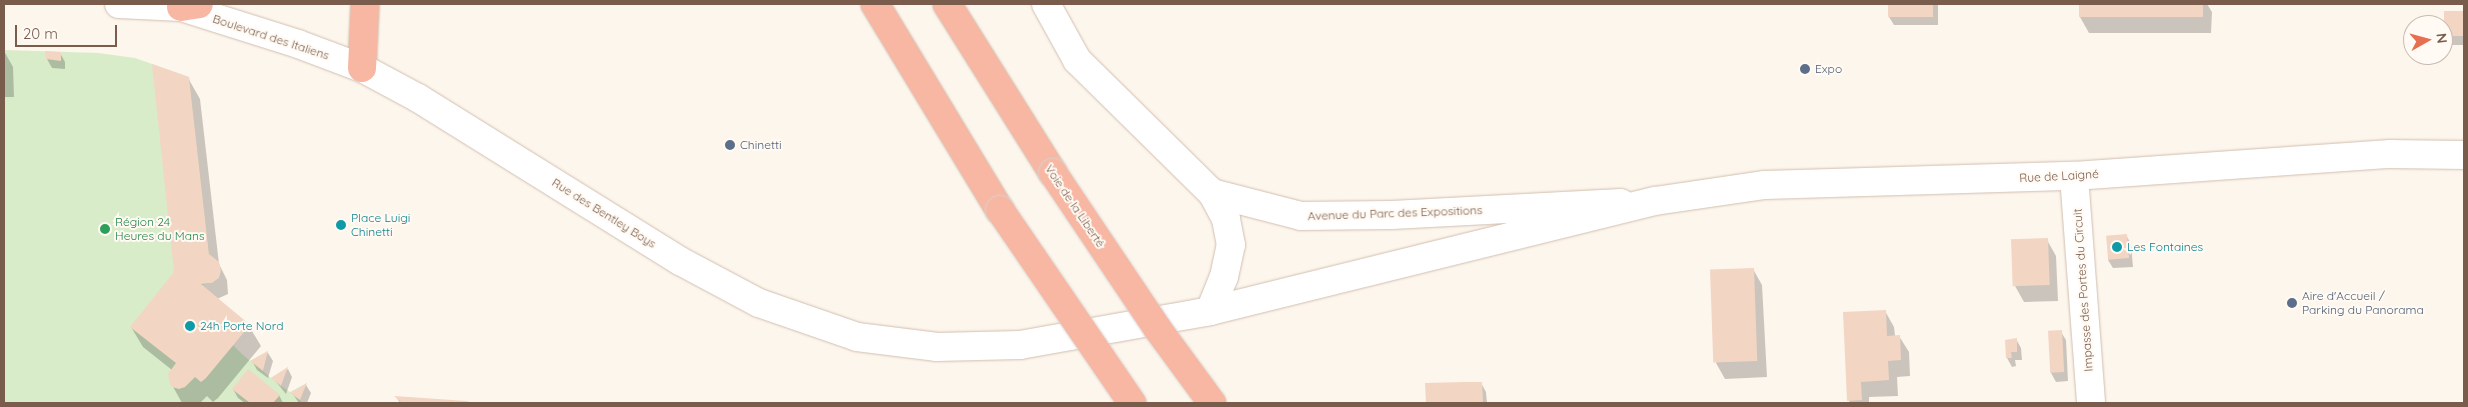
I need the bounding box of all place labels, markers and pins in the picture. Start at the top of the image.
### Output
place label: Expo [1815,62,1842,76]
marker: Expo [1799,63,1811,75]
place label: Chinetti [740,138,782,152]
marker: Chinetti [724,139,736,151]
place label: Place Luigi Chinetti [351,211,410,239]
place label: Région 24 Heures du Mans [115,215,205,243]
marker: Place Luigi Chinetti [335,219,347,231]
marker: Région 24 Heures du Mans [99,223,111,235]
place label: Les Fontaines [2127,240,2203,254]
marker: Les Fontaines [2111,241,2123,253]
place label: Aire d'Accueil / Parking du Panorama [2302,289,2424,317]
marker: Aire d'Accueil / Parking du Panorama [2286,297,2298,309]
place label: 24h Porte Nord [200,319,283,333]
marker: 24h Porte Nord [184,320,196,332]

